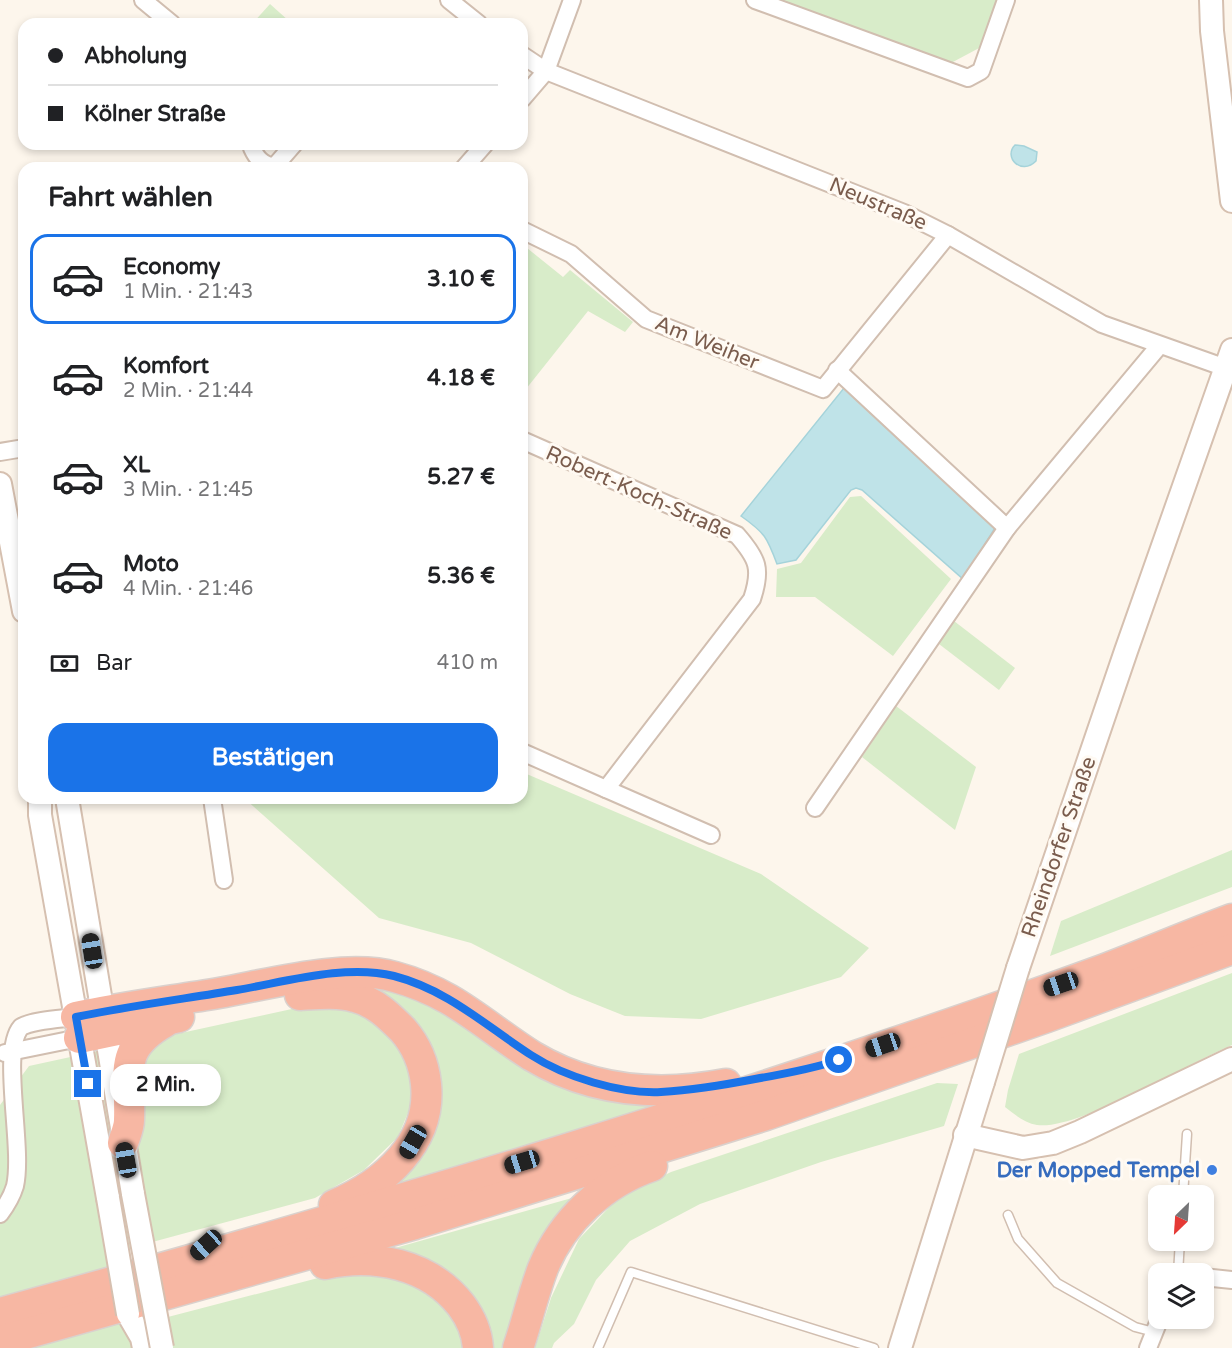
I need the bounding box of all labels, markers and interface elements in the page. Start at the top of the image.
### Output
text: Abholung [84,43,187,69]
text: Kölner Straße [84,101,226,127]
street label: Neustraße [825,172,931,236]
text: Fahrt wählen [48,181,213,214]
icon: car [51,252,105,306]
text: Economy [123,254,220,280]
text: 3.10 € [427,266,495,292]
text: 1 Min. · 21:43 [123,280,253,304]
street label: Am Weiher [651,311,763,375]
icon: car [51,351,105,405]
text: Komfort [123,353,209,379]
text: 4.18 € [427,365,495,391]
text: 2 Min. · 21:44 [123,379,253,403]
street label: Robert-Koch-Straße [542,441,736,545]
icon: car [51,450,105,504]
text: XL [123,452,150,478]
text: 5.27 € [427,464,495,490]
text: 3 Min. · 21:45 [123,478,253,502]
icon: car [51,549,105,603]
text: Moto [123,551,179,577]
text: 5.36 € [427,563,495,589]
text: 4 Min. · 21:46 [123,577,253,601]
icon: cash [48,647,81,680]
text: Bar [96,650,132,676]
text: 410 m [437,651,498,675]
button: Bestätigen [48,723,498,792]
street label: Rheindorfer Straße [1016,753,1102,941]
car [80,932,104,970]
car [1041,970,1081,998]
car [863,1031,903,1059]
route start [825,1046,852,1073]
callout: 2 Min. [109,1063,220,1105]
route end [74,1070,101,1097]
text: 2 Min. [136,1073,195,1097]
car [396,1122,430,1162]
car [114,1141,138,1179]
car [502,1148,542,1176]
place label: Der Mopped Tempel [996,1158,1200,1183]
marker: Der Mopped Tempel [1205,1163,1219,1177]
north arrow [1148,1185,1214,1251]
map controls [1148,1185,1214,1329]
car [187,1226,225,1264]
button: layers [1148,1263,1214,1329]

